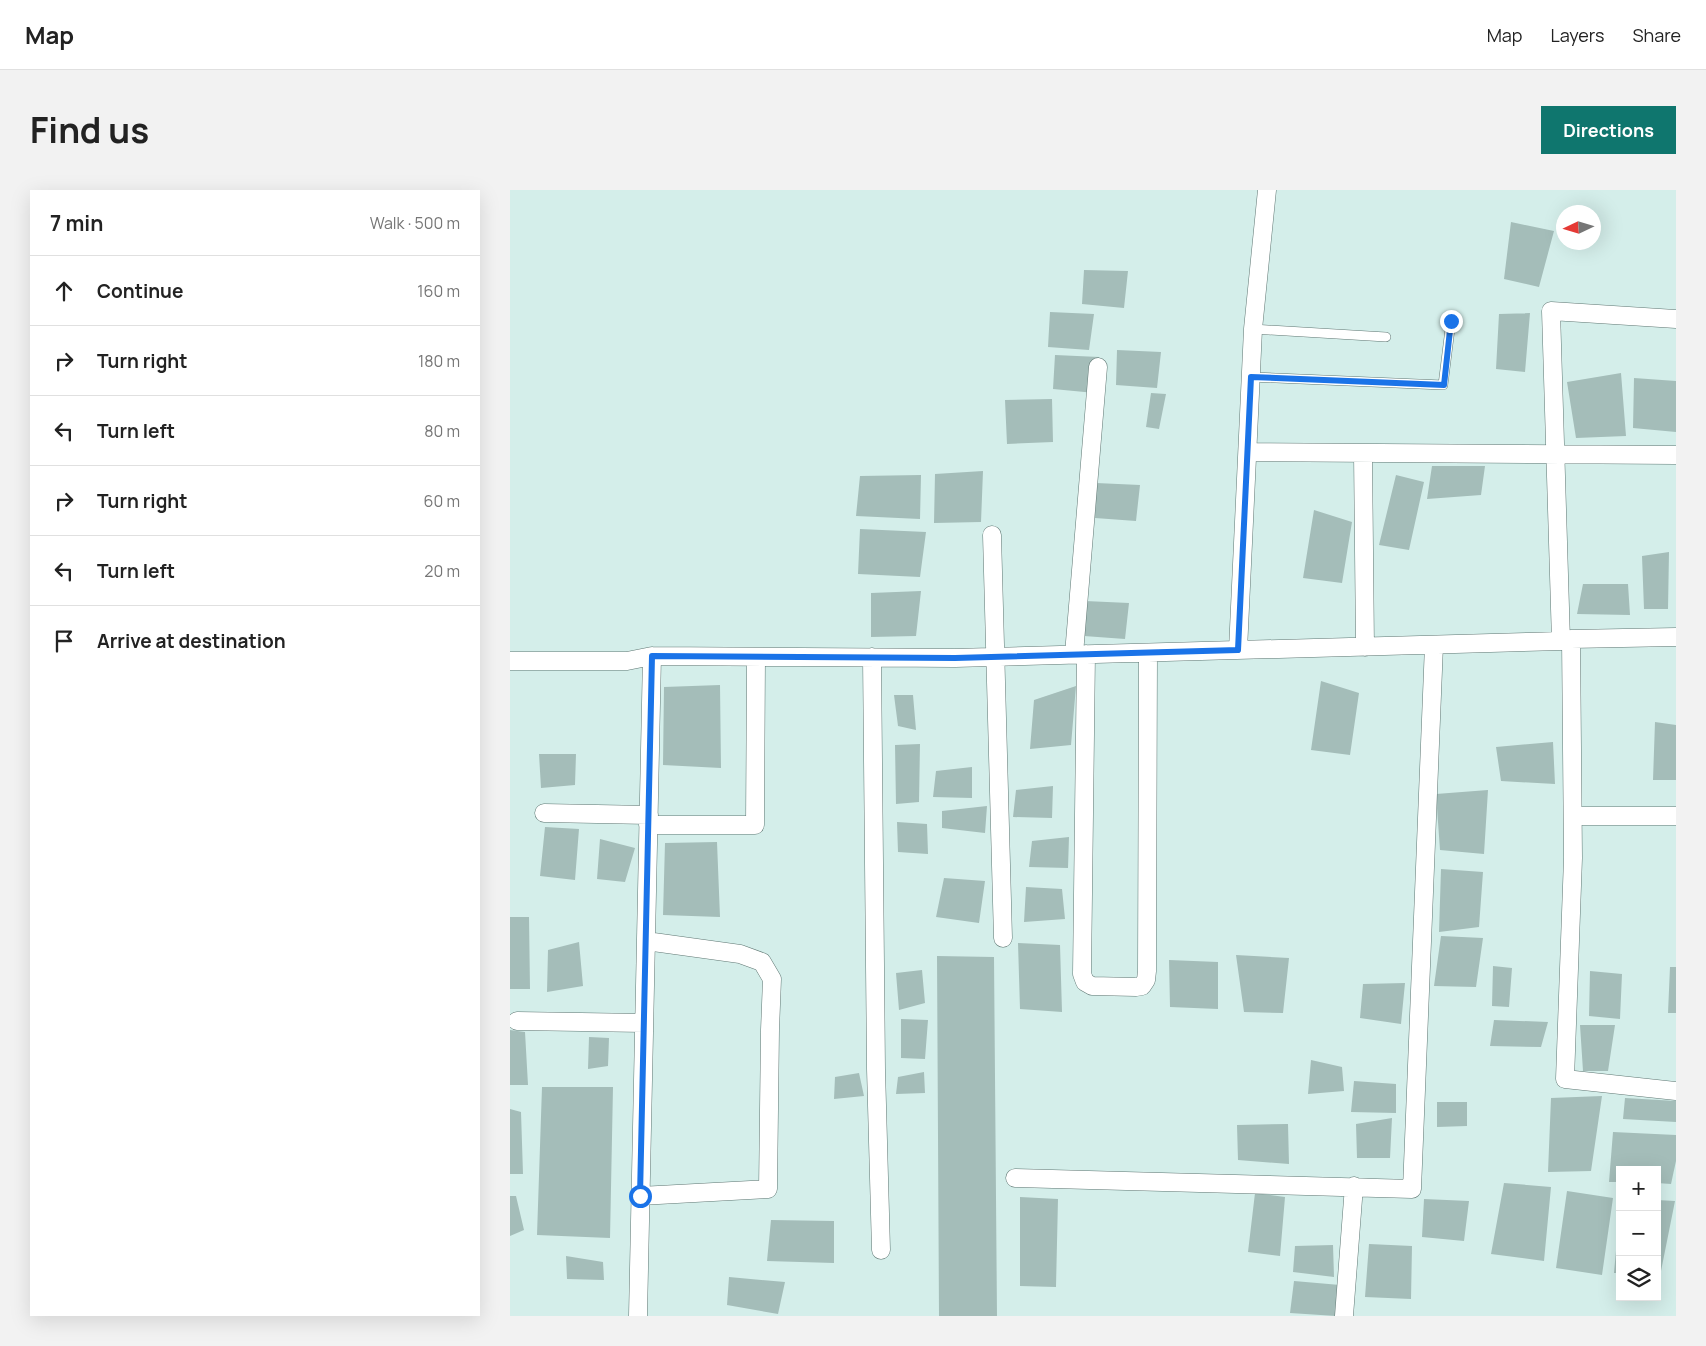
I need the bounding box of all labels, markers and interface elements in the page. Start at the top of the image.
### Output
text: Map [25,18,74,51]
text: Map [1487,23,1522,47]
text: Layers [1550,23,1604,47]
text: Share [1632,23,1681,47]
text: Find us [30,106,149,154]
button: Directions [1541,106,1676,154]
north arrow [1556,205,1601,250]
text: 7 min [50,209,103,237]
text: Walk · 500 m [370,212,460,234]
icon: ahead [50,277,78,305]
text: Continue [97,278,183,304]
text: 160 m [417,280,460,302]
route end [1440,310,1463,333]
icon: right [50,347,78,375]
text: Turn right [97,348,187,374]
text: 180 m [418,350,460,372]
icon: left [50,417,78,445]
text: Turn left [97,418,175,444]
text: 80 m [424,420,460,442]
icon: right [50,487,78,515]
text: Turn right [97,488,187,514]
text: 60 m [424,490,460,512]
icon: left [50,557,78,585]
text: Turn left [97,558,175,584]
text: 20 m [424,560,460,582]
icon: arrive [50,627,78,655]
text: Arrive at destination [97,628,286,654]
map controls [1616,1166,1661,1301]
button: + [1616,1166,1661,1211]
route start [629,1185,652,1208]
button: − [1616,1211,1661,1256]
button: layers [1616,1256,1661,1301]

